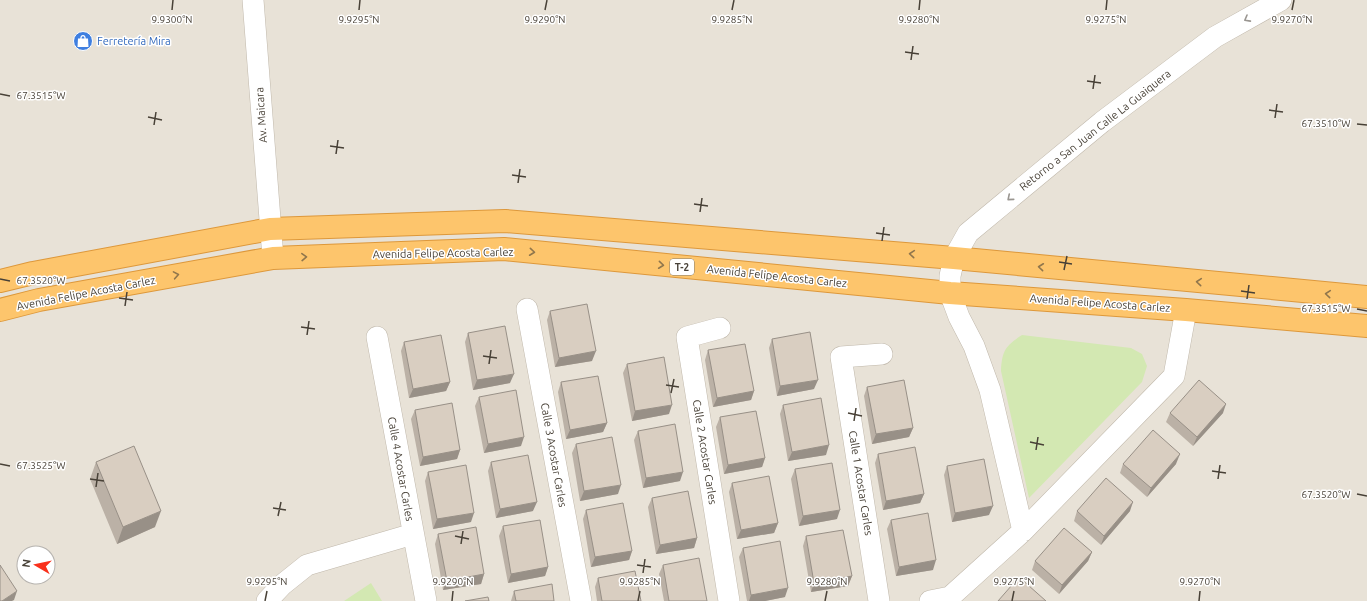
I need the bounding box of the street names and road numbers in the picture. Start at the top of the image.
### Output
street label: Retorno a San Juan Calle La Guaiquera [1017,67,1173,193]
street label: Av. Maicara [253,87,269,143]
street label: Avenida Felipe Acosta Carlez [372,246,514,260]
road number: T-2 [670,259,694,275]
street label: Avenida Felipe Acosta Carlez [706,263,848,289]
street label: Avenida Felipe Acosta Carlez [16,274,156,312]
street label: Avenida Felipe Acosta Carlez [1029,292,1171,314]
street label: Calle 2 Acostar Carles [691,399,719,505]
street label: Calle 3 Acostar Carles [539,402,569,508]
street label: Calle 4 Acostar Carles [386,416,416,522]
street label: Calle 1 Acostar Carles [847,430,875,536]

